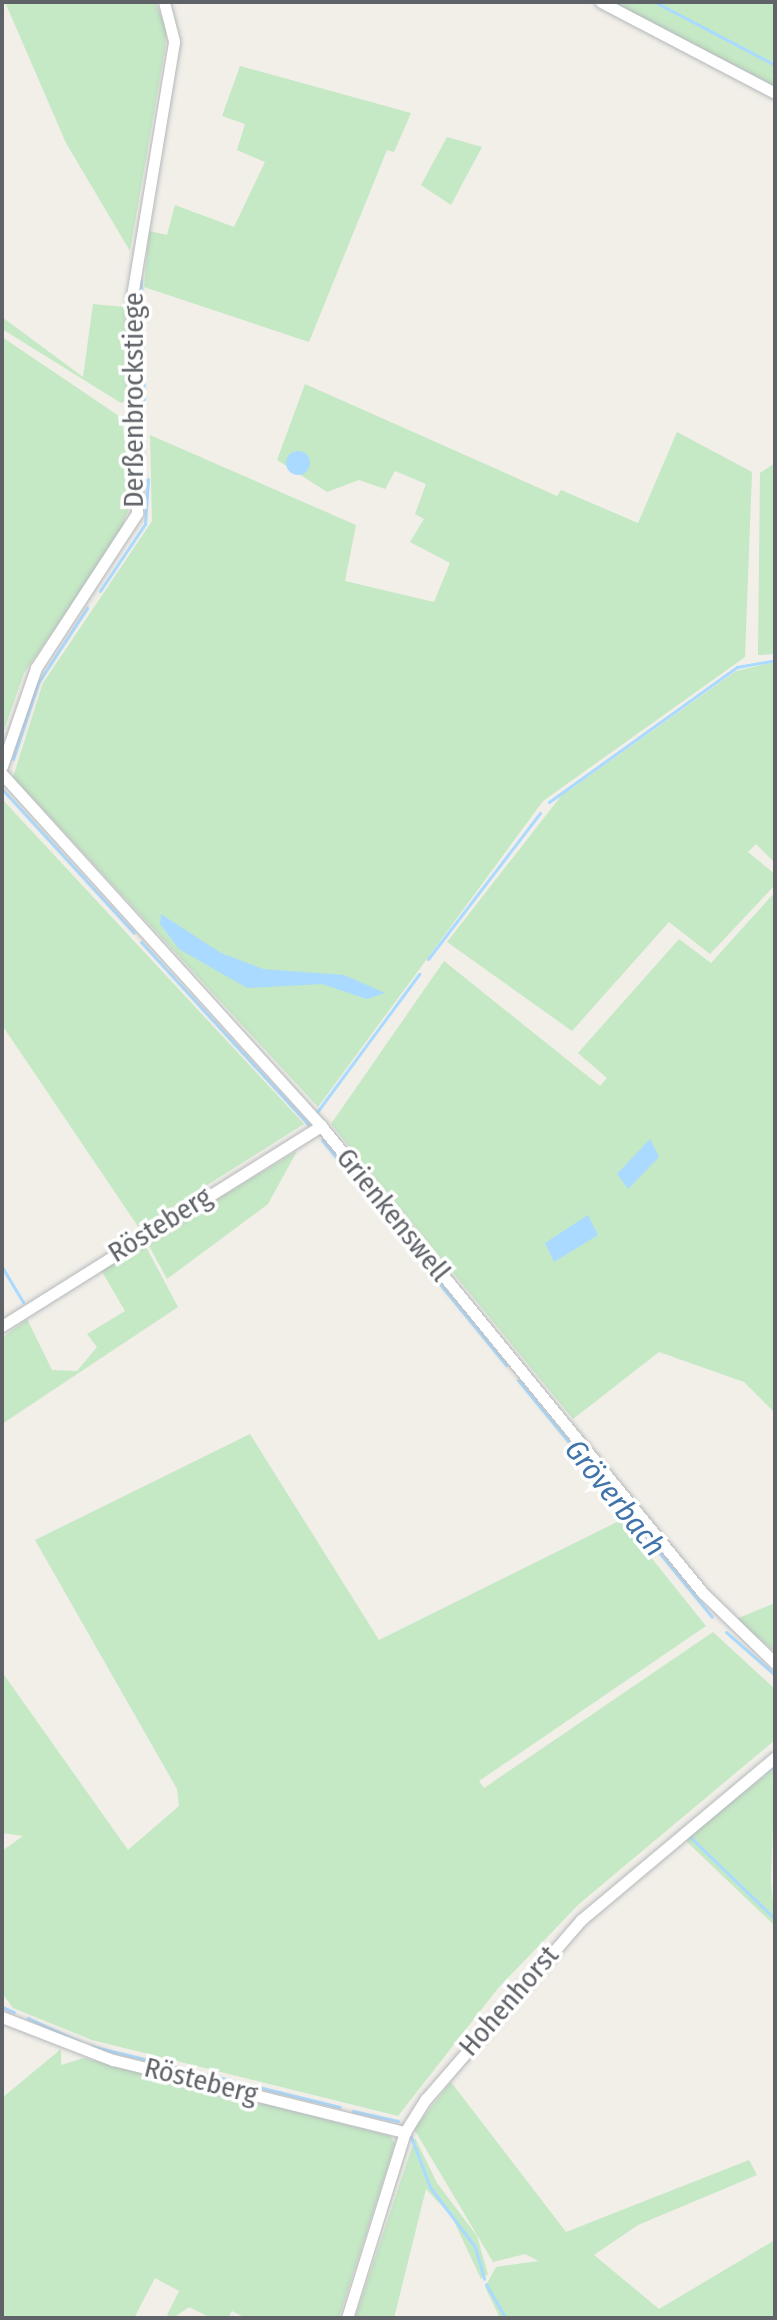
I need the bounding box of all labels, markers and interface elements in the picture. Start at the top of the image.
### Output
street label: Derßenbrockstiege [117,292,151,508]
street label: Grienkenswell [329,1142,457,1288]
street label: Rösteberg [102,1180,218,1270]
water label: Gröverbach [557,1432,673,1564]
street label: Hohenhorst [452,1939,566,2063]
street label: Rösteberg [141,2051,261,2111]

